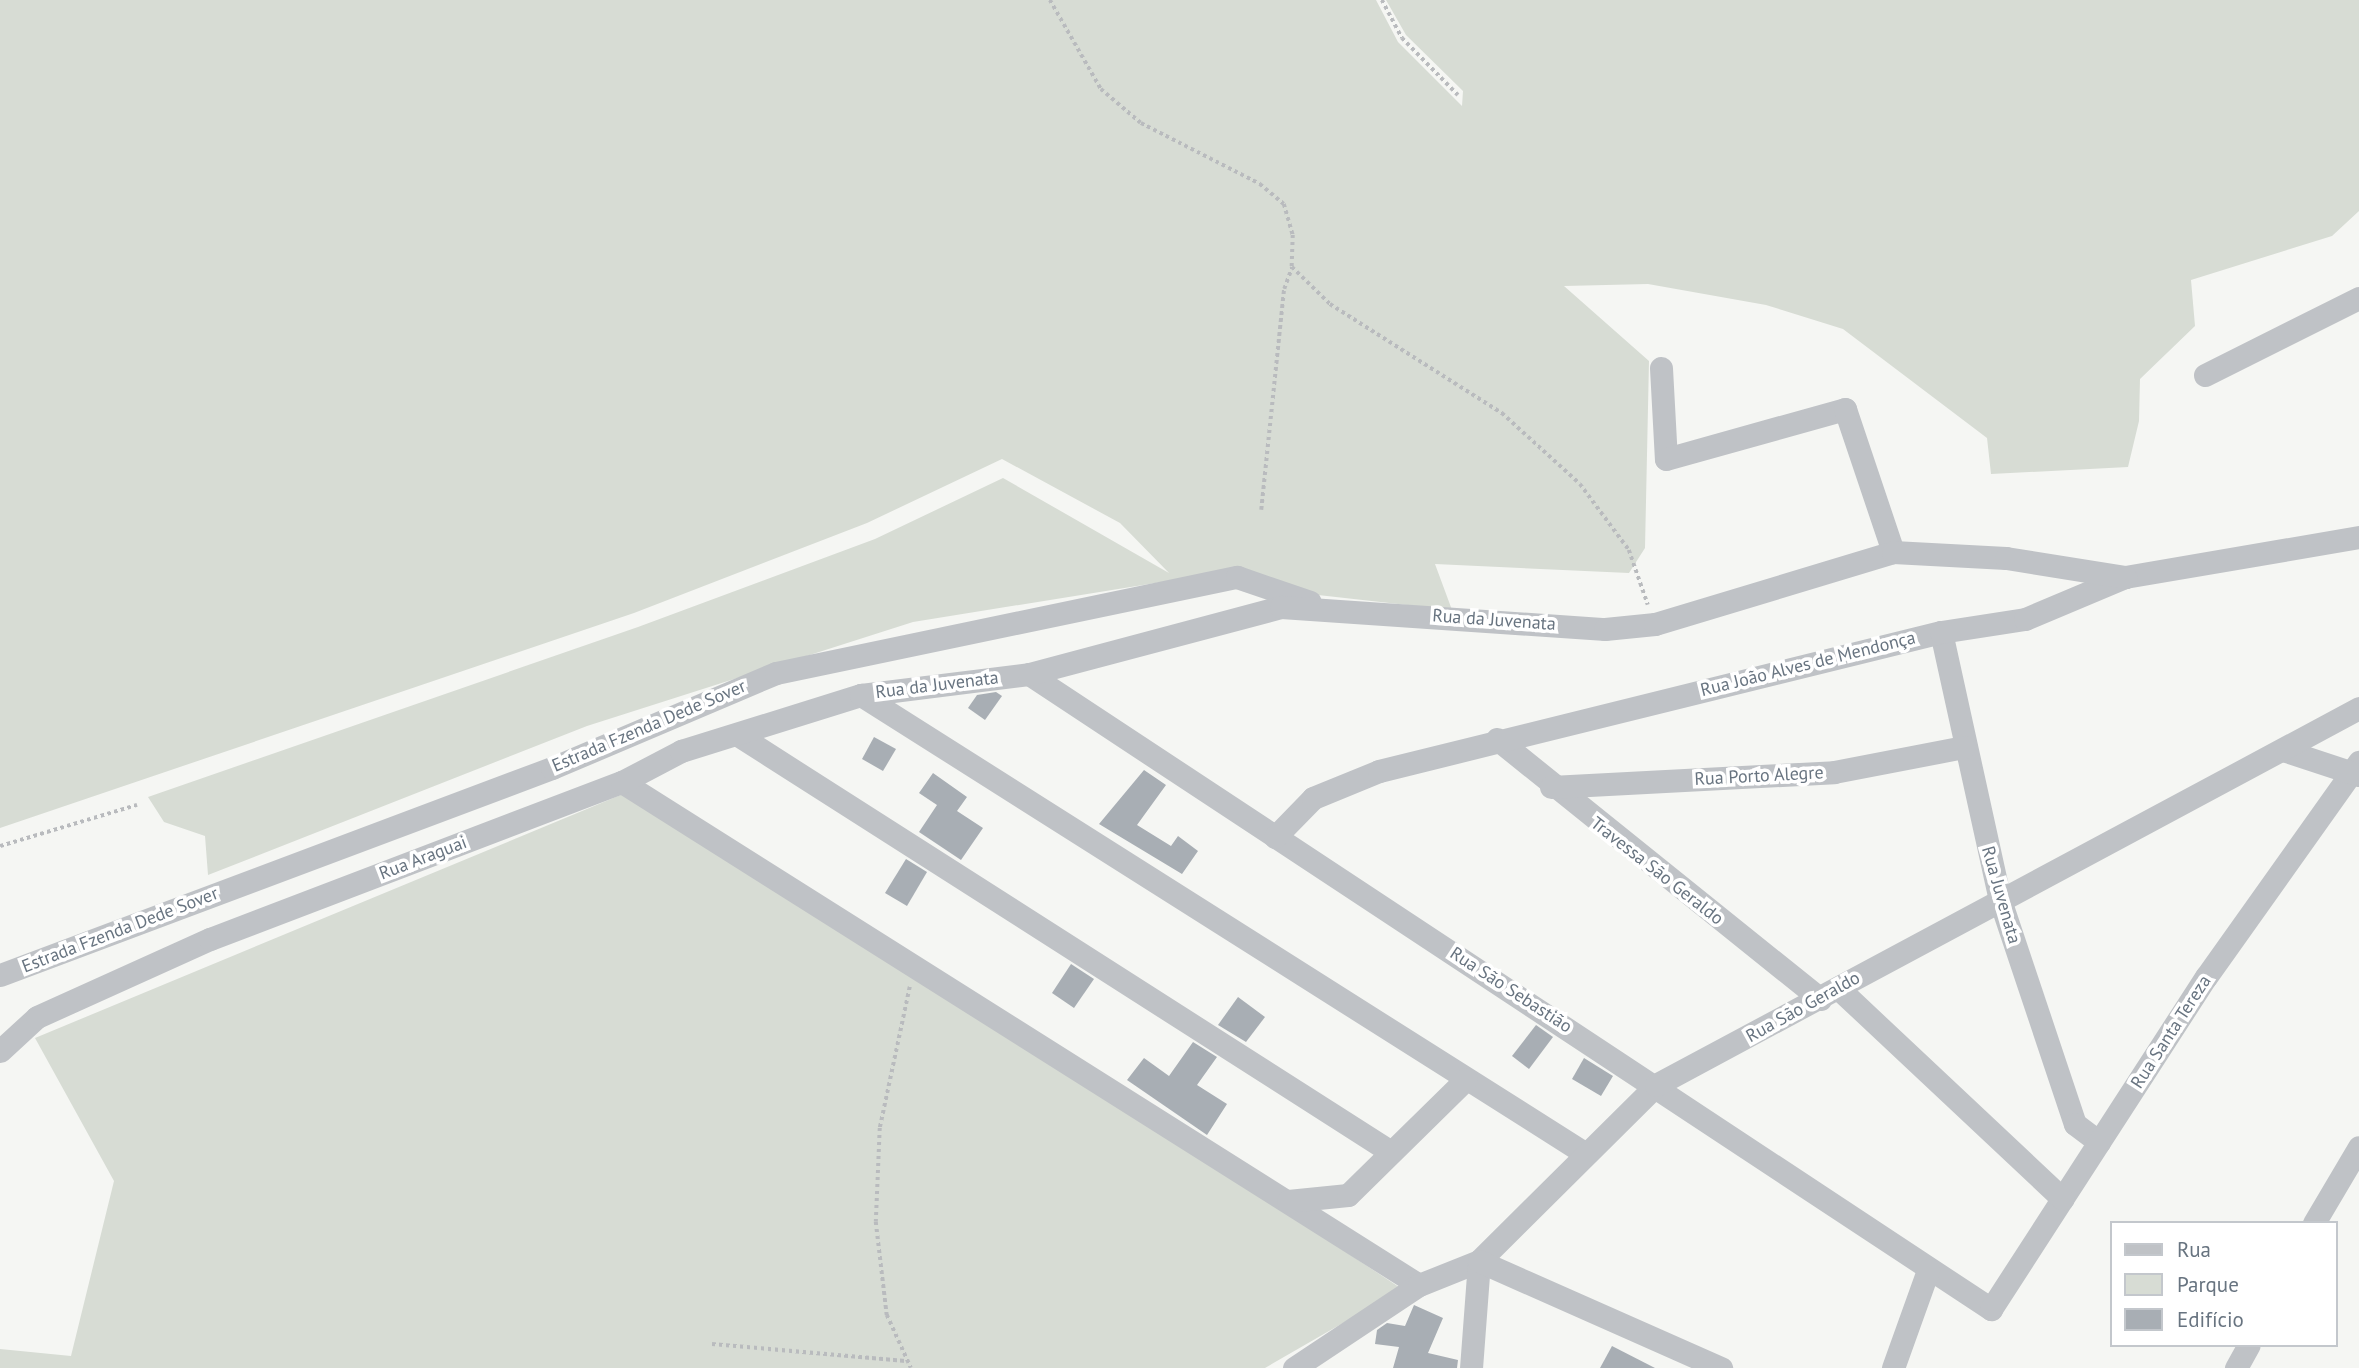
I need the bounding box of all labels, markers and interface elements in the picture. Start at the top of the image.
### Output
street label: Rua da Juvenata [1432,605,1556,635]
street label: Rua João Alves de Mendonça [1698,627,1918,701]
street label: Rua da Juvenata [874,667,1000,703]
street label: Estrada Fzenda Dede Sover [549,675,749,777]
street label: Rua Porto Alegre [1694,762,1824,790]
street label: Travessa São Geraldo [1586,812,1728,930]
street label: Rua Araguai [376,831,470,885]
street label: Rua Juvenata [1977,844,2025,946]
street label: Estrada Fzenda Dede Sover [19,883,221,977]
street label: Rua São Sebastião [1446,942,1576,1038]
street label: Rua São Geraldo [1742,967,1864,1047]
street label: Rua Santa Tereza [2126,971,2216,1093]
legend [2110,1221,2338,1347]
text: Rua [2177,1236,2211,1263]
text: Parque [2177,1271,2239,1298]
text: Edifício [2177,1306,2244,1333]

